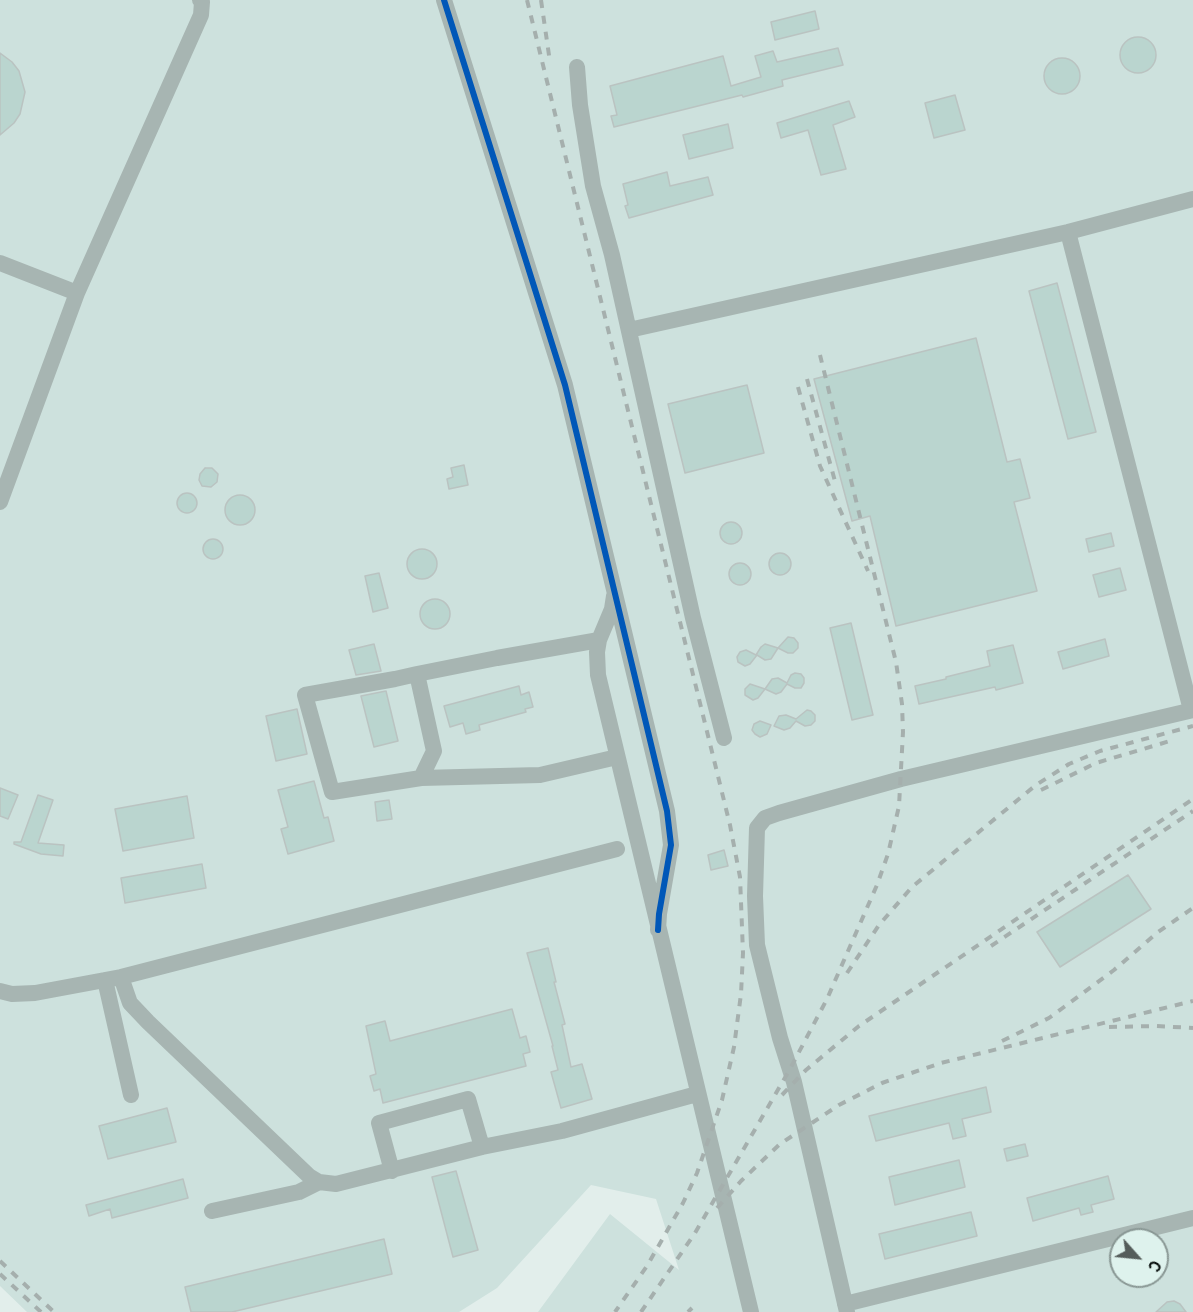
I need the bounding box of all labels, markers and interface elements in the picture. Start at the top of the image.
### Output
north arrow [1109,1228,1169,1288]
text: С [1142,1256,1164,1274]

